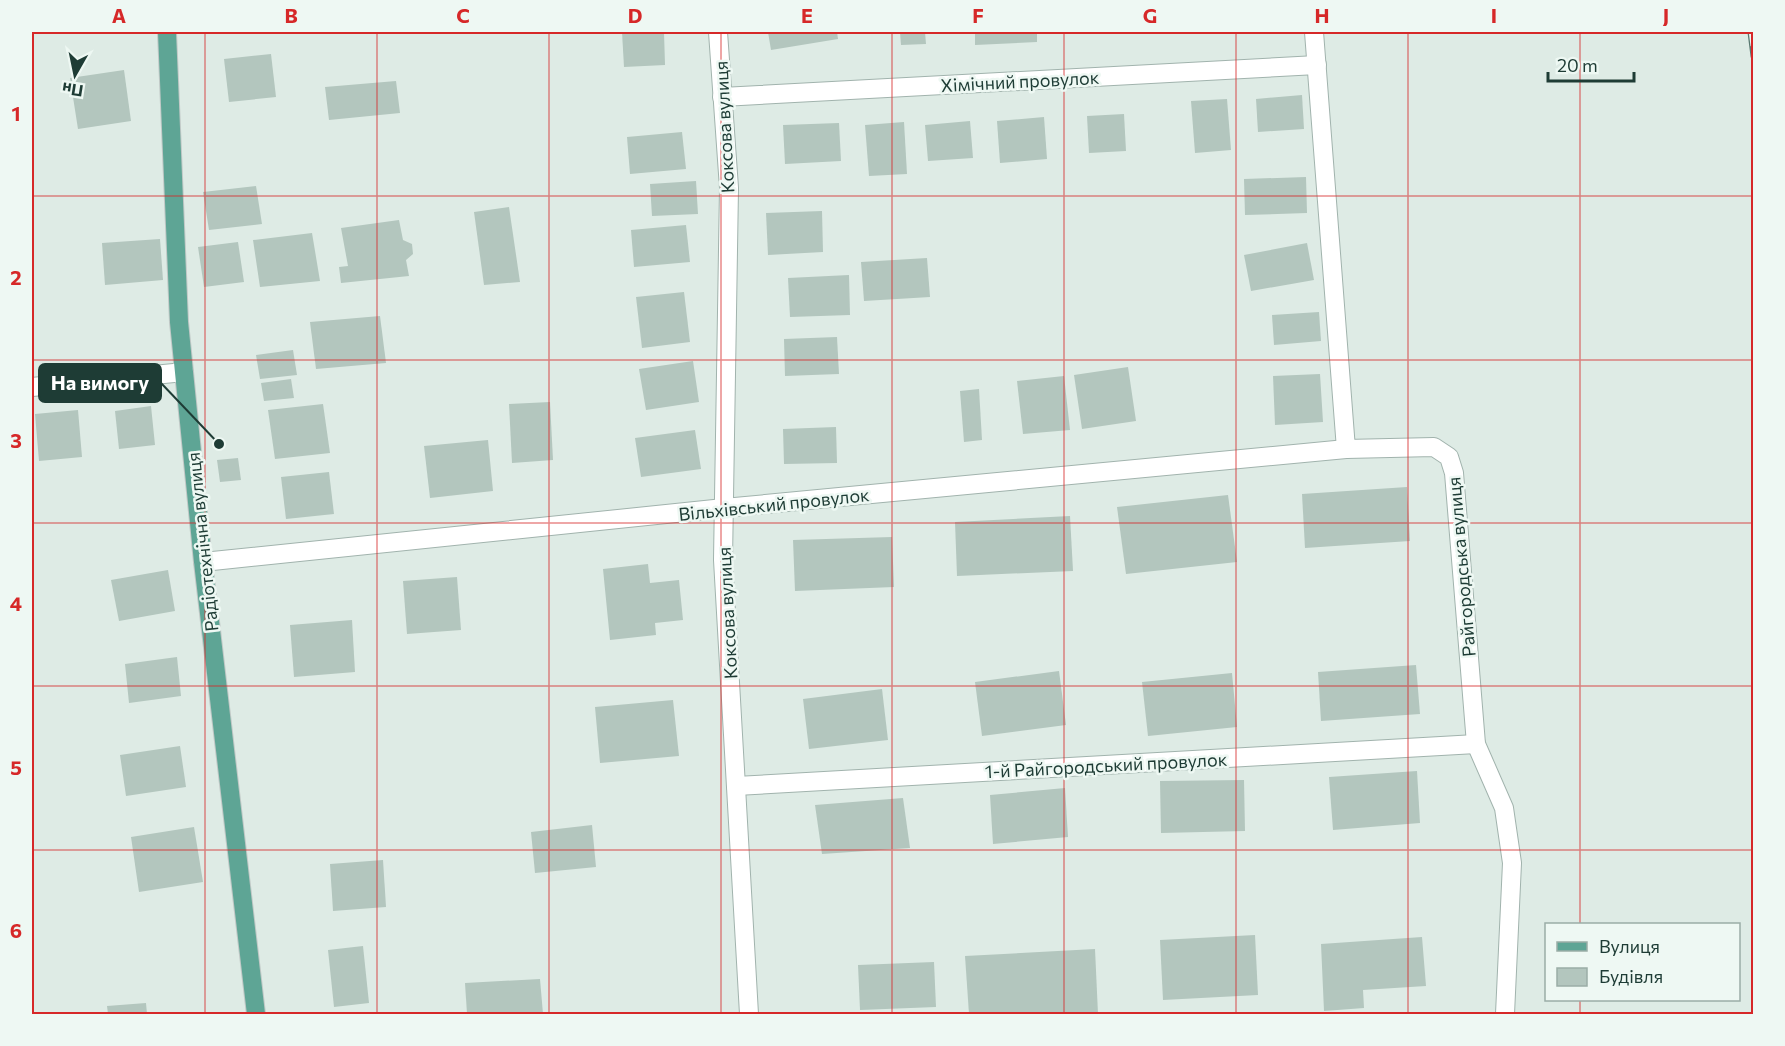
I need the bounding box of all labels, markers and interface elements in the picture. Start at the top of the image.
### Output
text: A [112,3,126,27]
text: B [284,3,298,27]
text: C [456,3,470,27]
text: D [628,3,642,27]
text: E [801,3,813,27]
text: F [972,3,984,27]
text: G [1143,3,1157,27]
text: H [1315,3,1330,27]
text: I [1491,3,1497,27]
text: J [1663,3,1669,27]
north arrow [45,45,105,105]
scale bar [1548,45,1634,83]
text: 20 m [1557,54,1598,76]
street label: Коксова вулиця [710,60,738,194]
street label: Хімічний провулок [940,66,1100,96]
text: Пн [61,79,85,101]
text: 1 [11,101,21,125]
text: 2 [10,265,22,289]
callout: На вимогу [39,364,161,402]
text: На вимогу [51,370,149,394]
text: 3 [10,428,22,452]
street label: Радіотехнічна вулиця [182,451,222,633]
street label: Райгородська вулиця [1442,476,1480,658]
street label: Вільхівський провулок [677,483,871,525]
street label: Коксова вулиця [713,546,741,680]
text: 4 [10,591,22,615]
street label: 1-й Райгородський провулок [984,748,1228,782]
text: 5 [10,755,22,779]
text: 6 [10,918,22,942]
legend [1545,923,1740,1001]
text: Вулиця [1599,935,1660,957]
text: Будівля [1599,965,1663,987]

